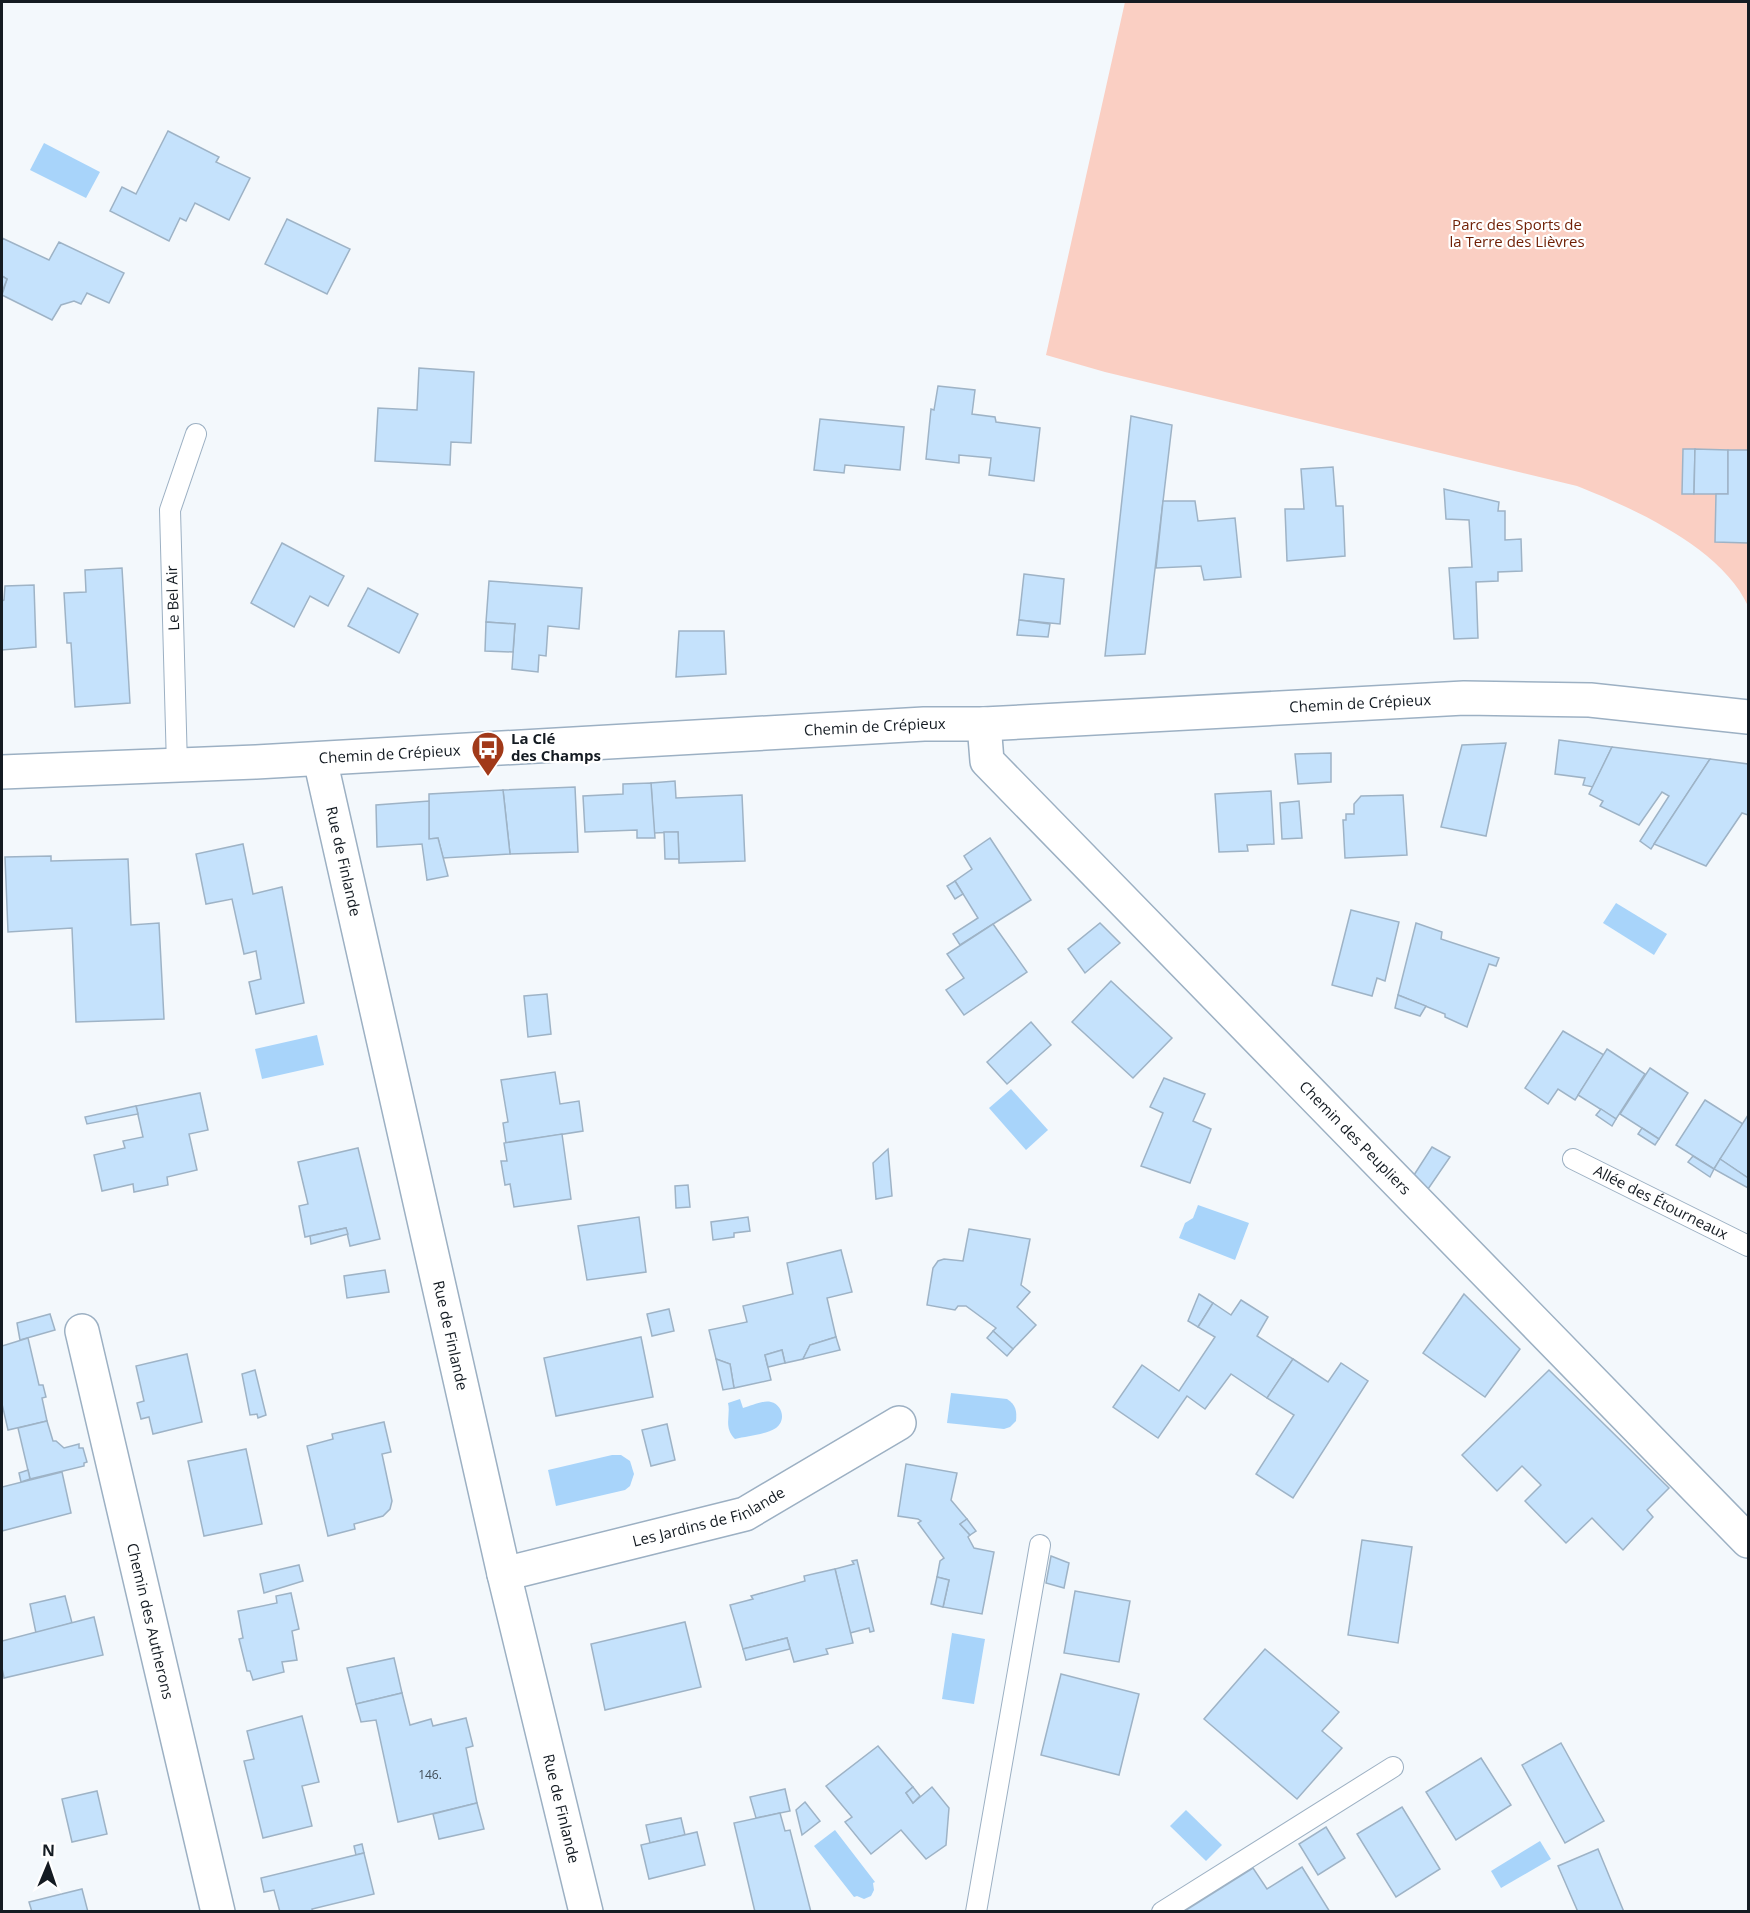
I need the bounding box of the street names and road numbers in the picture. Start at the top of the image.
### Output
street label: Le Bel Air [161,565,183,631]
street label: Chemin de Crépieux [1289,689,1432,716]
street label: Chemin de Crépieux [803,713,946,740]
street label: Chemin de Crépieux [318,739,461,767]
street label: Rue de Finlande [322,804,366,918]
street label: Chemin des Peupliers [1296,1076,1416,1199]
street label: Allée des Étourneaux [1591,1160,1732,1244]
street label: Rue de Finlande [429,1278,473,1392]
street label: Les Jardins de Finlande [630,1482,788,1551]
street label: Chemin des Autherons [123,1541,179,1701]
street label: Rue de Finlande [539,1752,585,1865]

